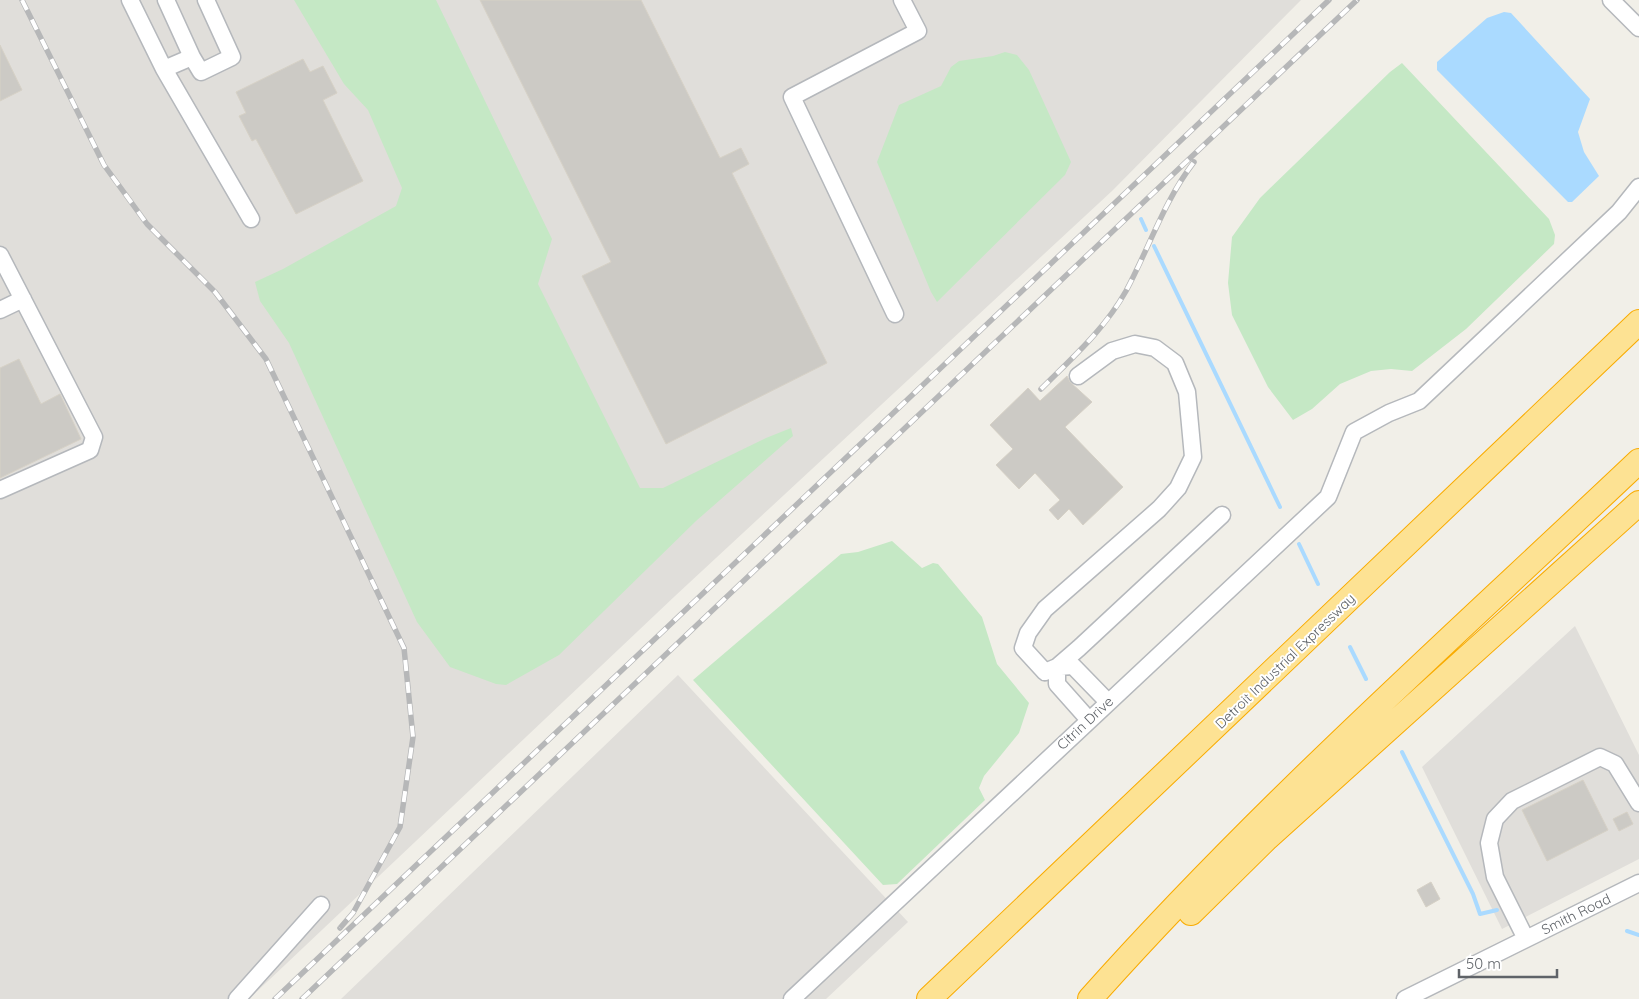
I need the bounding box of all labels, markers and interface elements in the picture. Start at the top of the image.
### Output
street label: Detroit Industrial Expressway [1211,589,1359,733]
street label: Citrin Drive [1053,692,1117,754]
street label: Smith Road [1538,889,1614,939]
scale bar [1459,946,1556,978]
text: 50 m [1466,954,1501,973]

